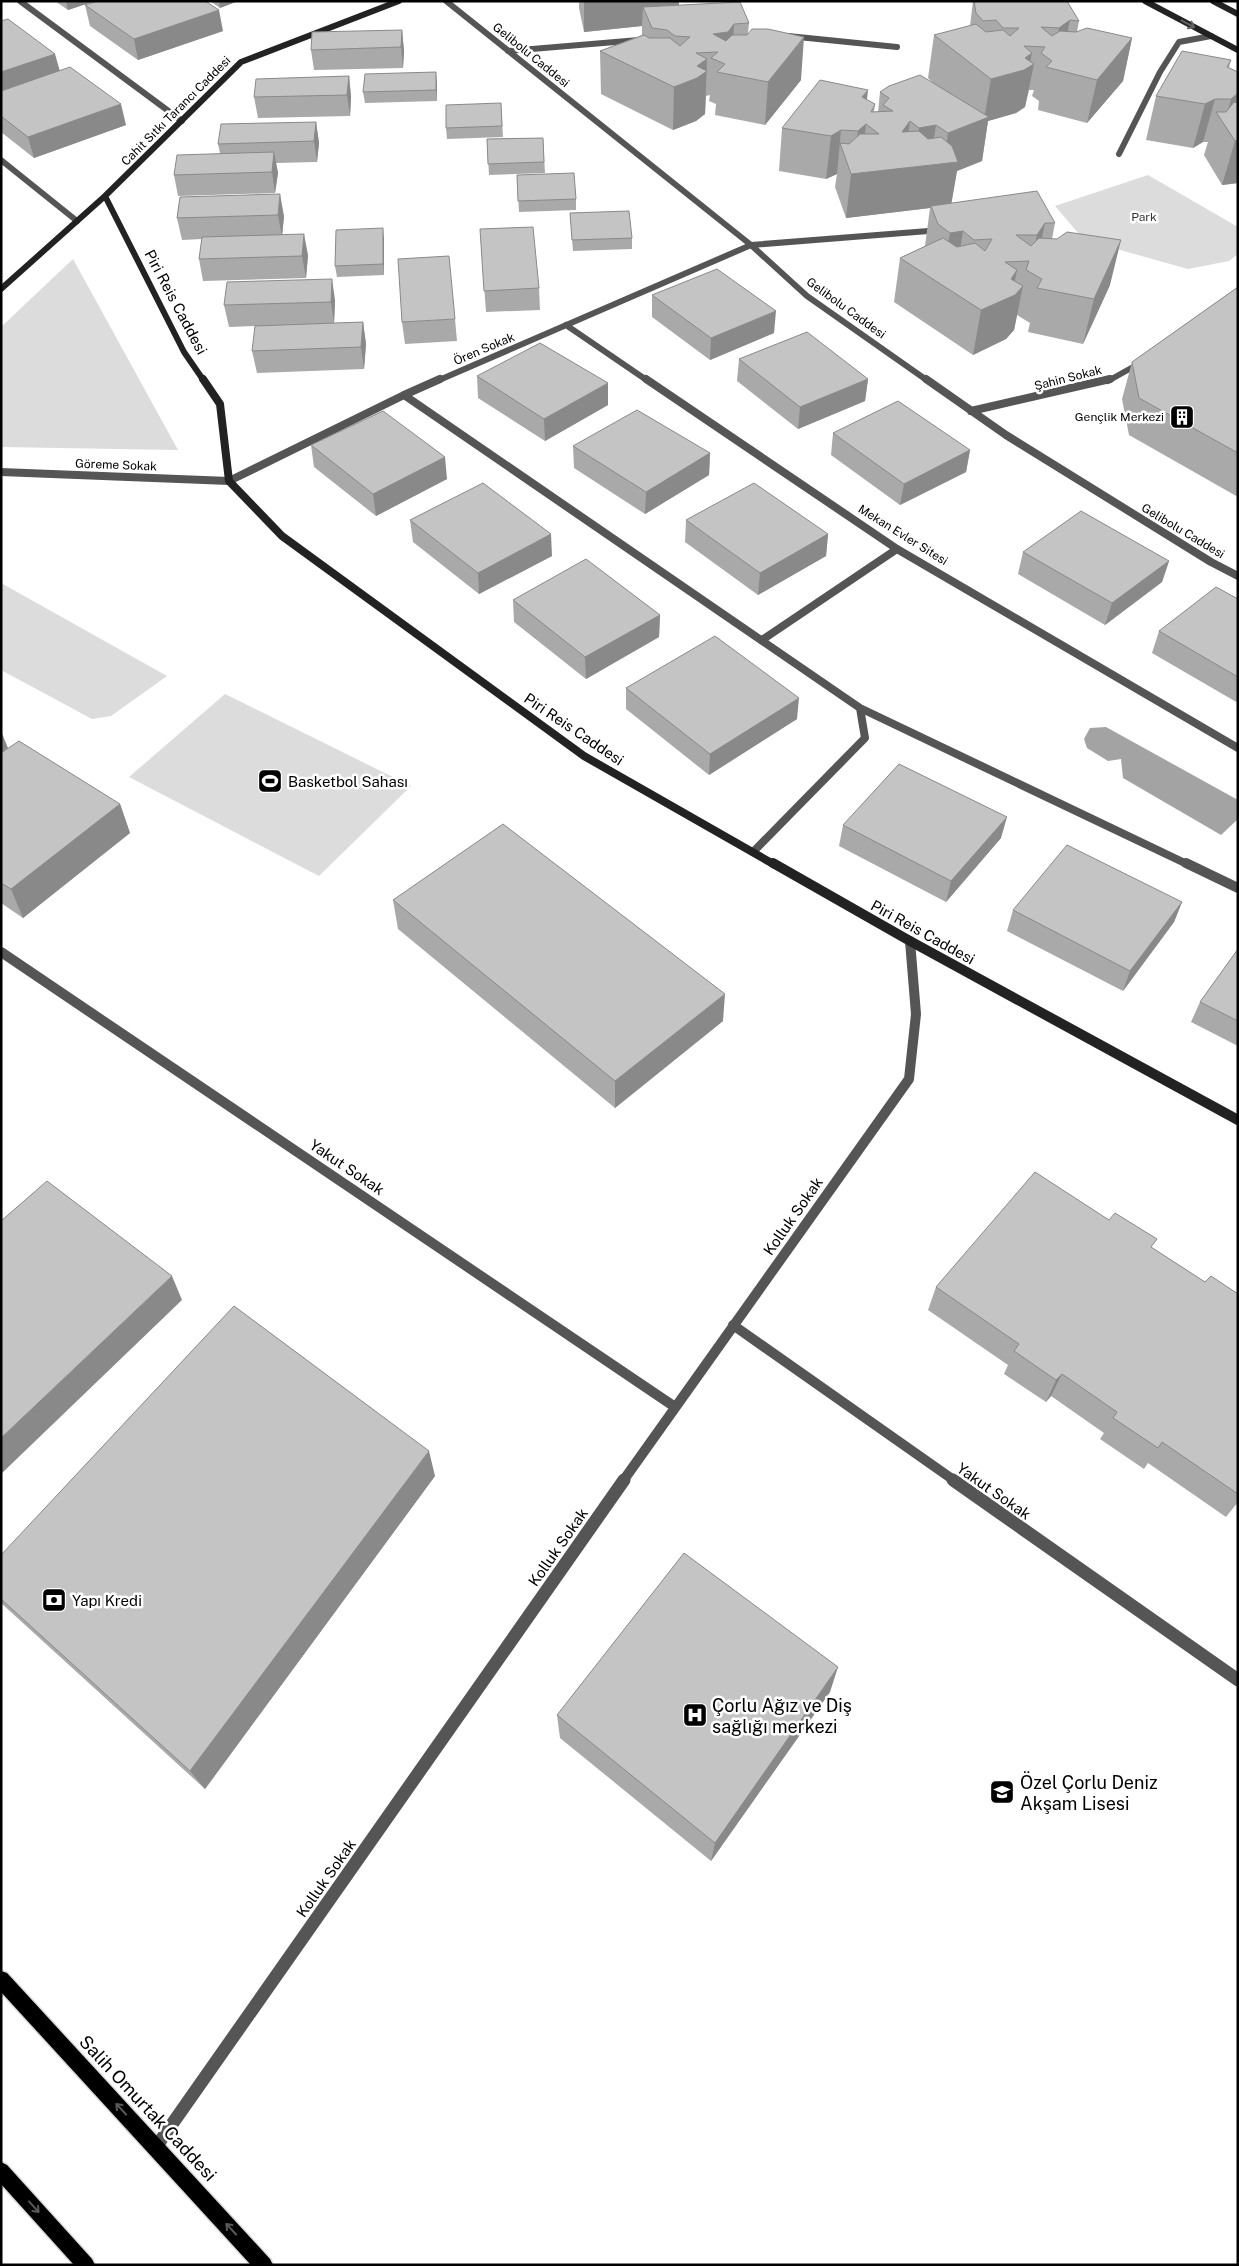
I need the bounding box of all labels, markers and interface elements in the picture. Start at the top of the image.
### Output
street label: Gelibolu Caddesi [490,20,572,90]
one-way arrow [1180,20,1195,29]
street label: Cahit Sıtkı Tarancı Caddesi [118,53,234,169]
park label: Park [1131,210,1157,224]
street label: Piri Reis Caddesi [141,247,211,357]
street label: Gelibolu Caddesi [804,275,888,341]
street label: Ören Sokak [451,330,517,368]
street label: Şahin Sokak [1033,363,1104,393]
building icon: Gençlik Merkezi [1169,404,1195,430]
place label: Gençlik Merkezi [1075,410,1164,424]
street label: Göreme Sokak [75,457,157,473]
street label: Gelibolu Caddesi [1139,501,1227,561]
street label: Mekan Evler Sitesi [856,502,950,568]
street label: Piri Reis Caddesi [521,690,627,768]
sports icon: Basketbol Sahası [257,768,283,794]
place label: Basketbol Sahası [288,773,408,790]
street label: Piri Reis Caddesi [868,896,978,968]
street label: Yakut Sokak [306,1136,388,1198]
street label: Kolluk Sokak [760,1174,826,1258]
street label: Yakut Sokak [954,1459,1034,1523]
street label: Kolluk Sokak [525,1505,591,1589]
bank icon: Yapı Kredi [41,1587,67,1613]
place label: Yapı Kredi [72,1592,142,1609]
place label: Çorlu Ağız ve Diş sağlığı merkezi [712,1695,852,1737]
hospital icon: Çorlu Ağız ve Diş sağlığı merkezi [682,1702,708,1728]
place label: Özel Çorlu Deniz Akşam Lisesi [1020,1771,1158,1814]
school or university icon: Özel Çorlu Deniz Akşam Lisesi [989,1779,1015,1805]
street label: Kolluk Sokak [293,1836,359,1920]
street label: Salih Omurtak Caddesi [75,2031,221,2185]
one-way arrow [115,2103,127,2116]
one-way arrow [28,2200,40,2213]
one-way arrow [225,2222,237,2235]

